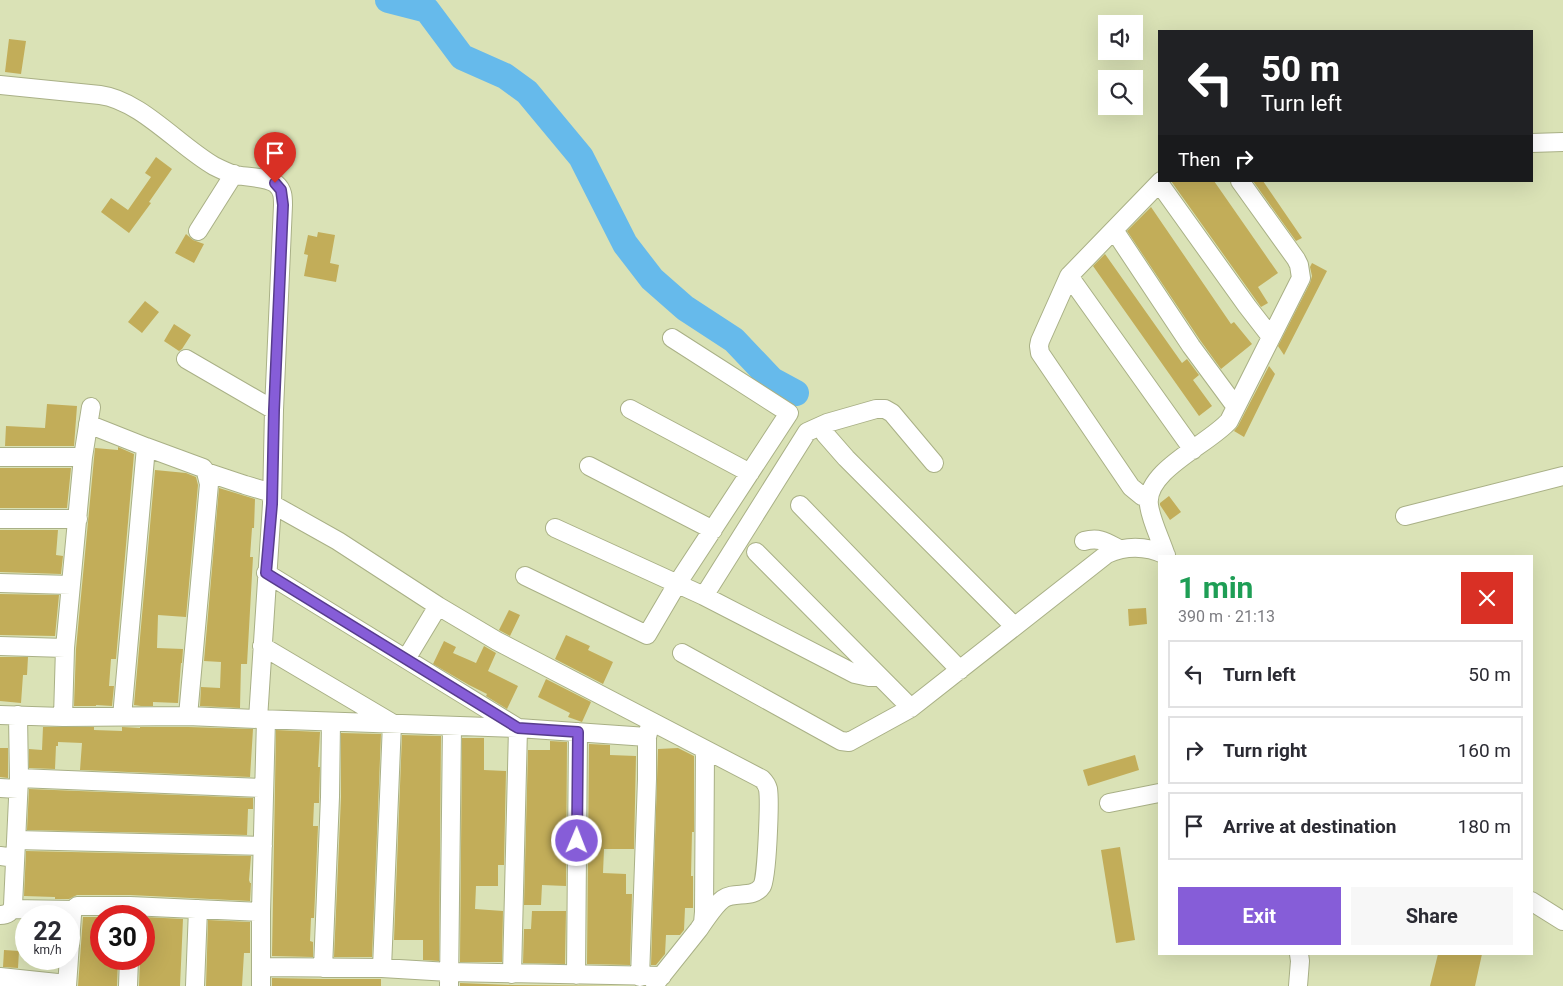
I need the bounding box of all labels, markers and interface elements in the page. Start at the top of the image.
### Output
map controls [1098,15,1143,115]
button: sound [1098,15,1143,60]
text: 50 m [1261,49,1340,90]
icon: left [1178,50,1243,115]
button: search [1098,70,1143,115]
text: Turn left [1261,91,1342,116]
pin [254,132,296,183]
icon: arrive [261,139,289,167]
icon: right [1230,145,1258,173]
text: Then [1178,148,1220,171]
text: 1 min [1178,570,1253,605]
button: close [1461,572,1513,624]
text: 390 m · 21:13 [1178,607,1275,626]
icon: left [1180,660,1208,688]
text: Turn left [1223,663,1296,686]
text: 50 m [1468,663,1511,686]
icon: right [1180,736,1208,764]
text: Turn right [1223,739,1307,762]
text: 160 m [1458,739,1511,762]
icon: arrive [1180,812,1208,840]
position arrow [550,814,602,866]
text: Arrive at destination [1223,815,1396,838]
text: 180 m [1458,815,1511,838]
button: Exit [1178,887,1341,945]
button: Share [1351,887,1513,945]
speed limit sign: 30 [90,905,155,970]
text: 22 [33,917,62,946]
text: km/h [33,943,62,957]

